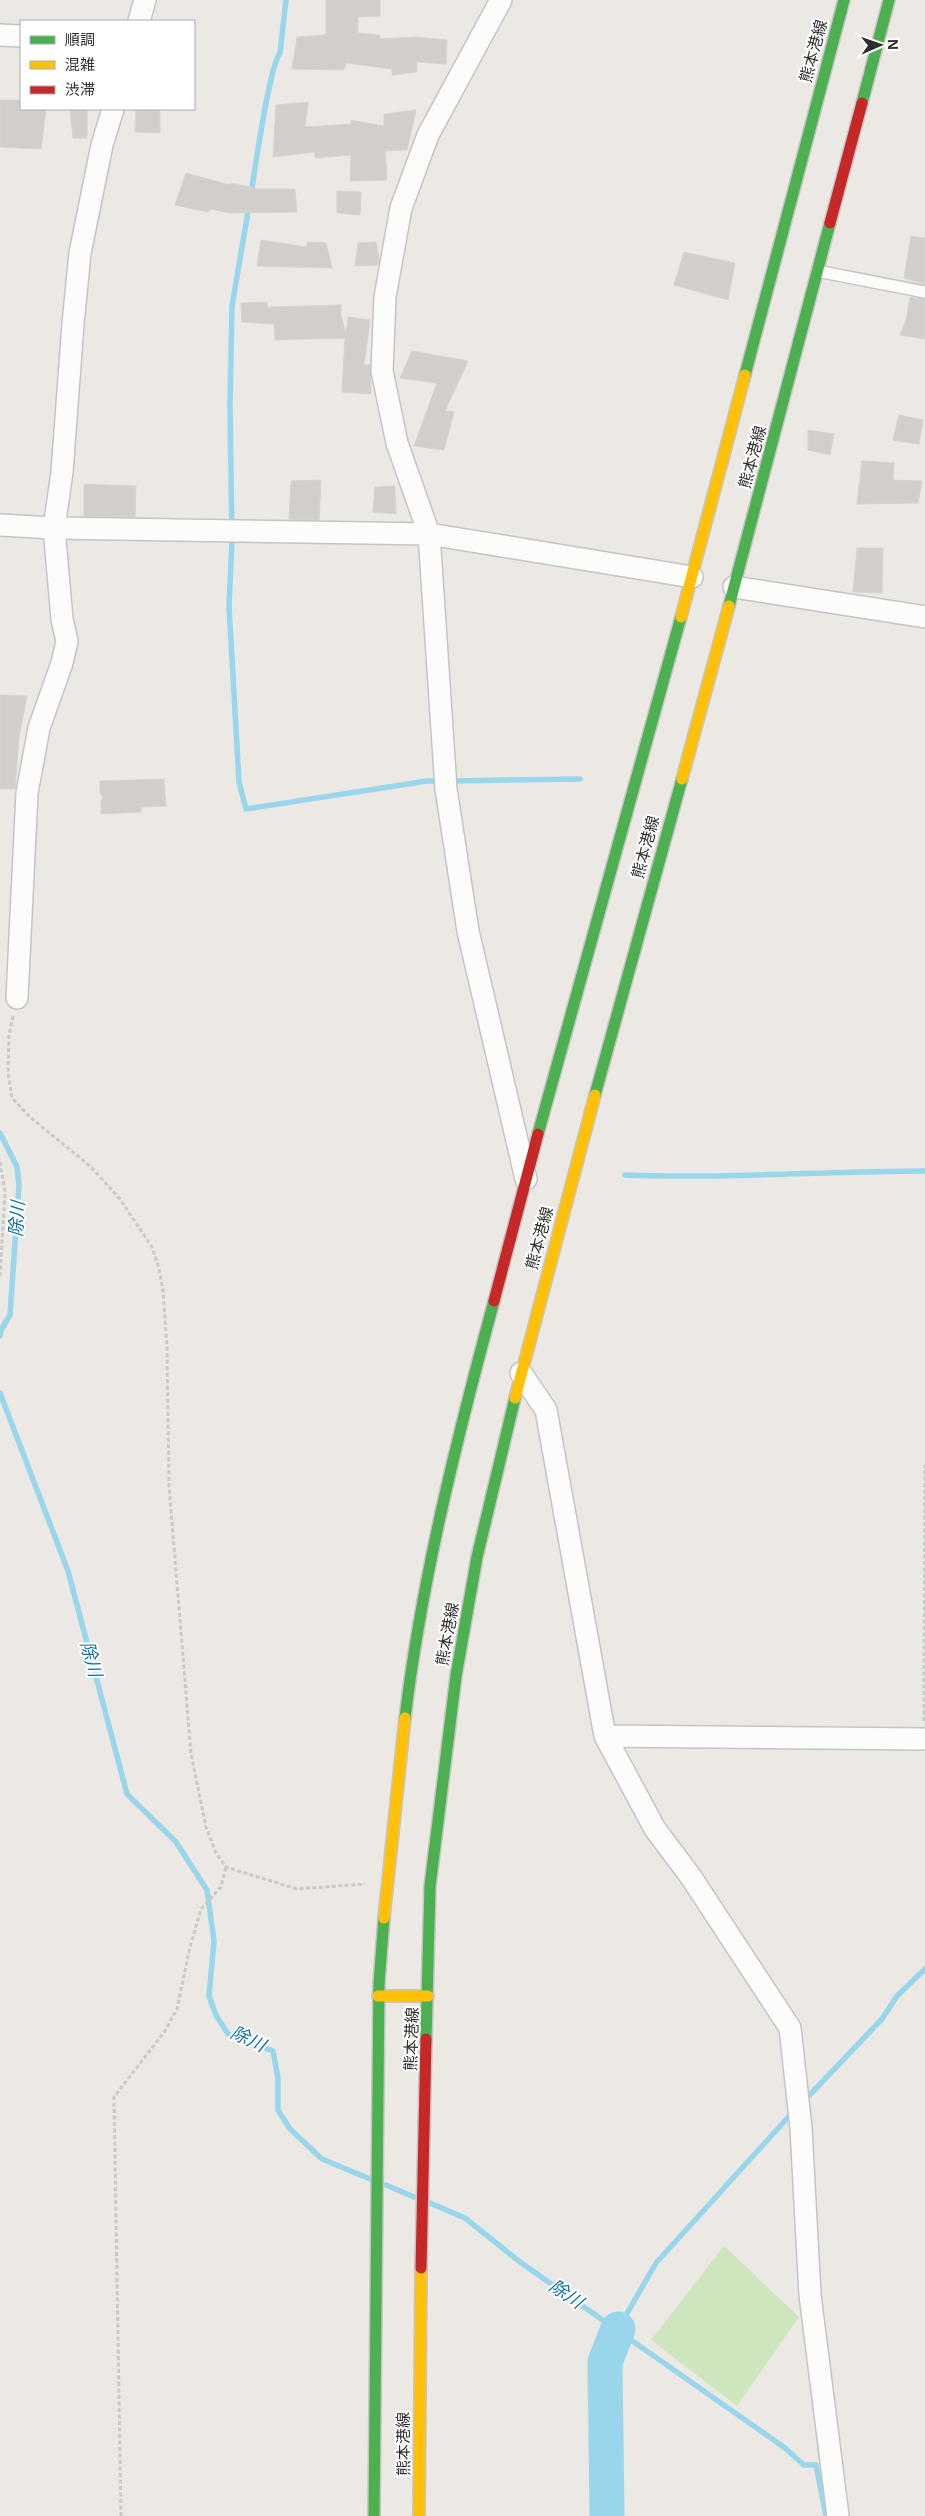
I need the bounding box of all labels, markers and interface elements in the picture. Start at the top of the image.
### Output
street label: 熊本港線 [794,17,832,85]
legend [20,20,195,110]
north arrow [855,20,905,70]
text: 順調 [65,29,95,49]
text: N [884,39,903,51]
text: 混雑 [65,54,95,74]
text: 渋滞 [65,79,95,99]
street label: 熊本港線 [733,423,771,491]
street label: 熊本港線 [626,813,664,881]
water label: 除川 [3,1198,29,1238]
street label: 熊本港線 [520,1204,558,1272]
street label: 熊本港線 [431,1601,463,1667]
water label: 除川 [76,1638,109,1681]
street label: 熊本港線 [399,2007,423,2071]
water label: 除川 [227,2020,272,2057]
water label: 除川 [545,2273,590,2314]
street label: 熊本港線 [392,2412,414,2476]

